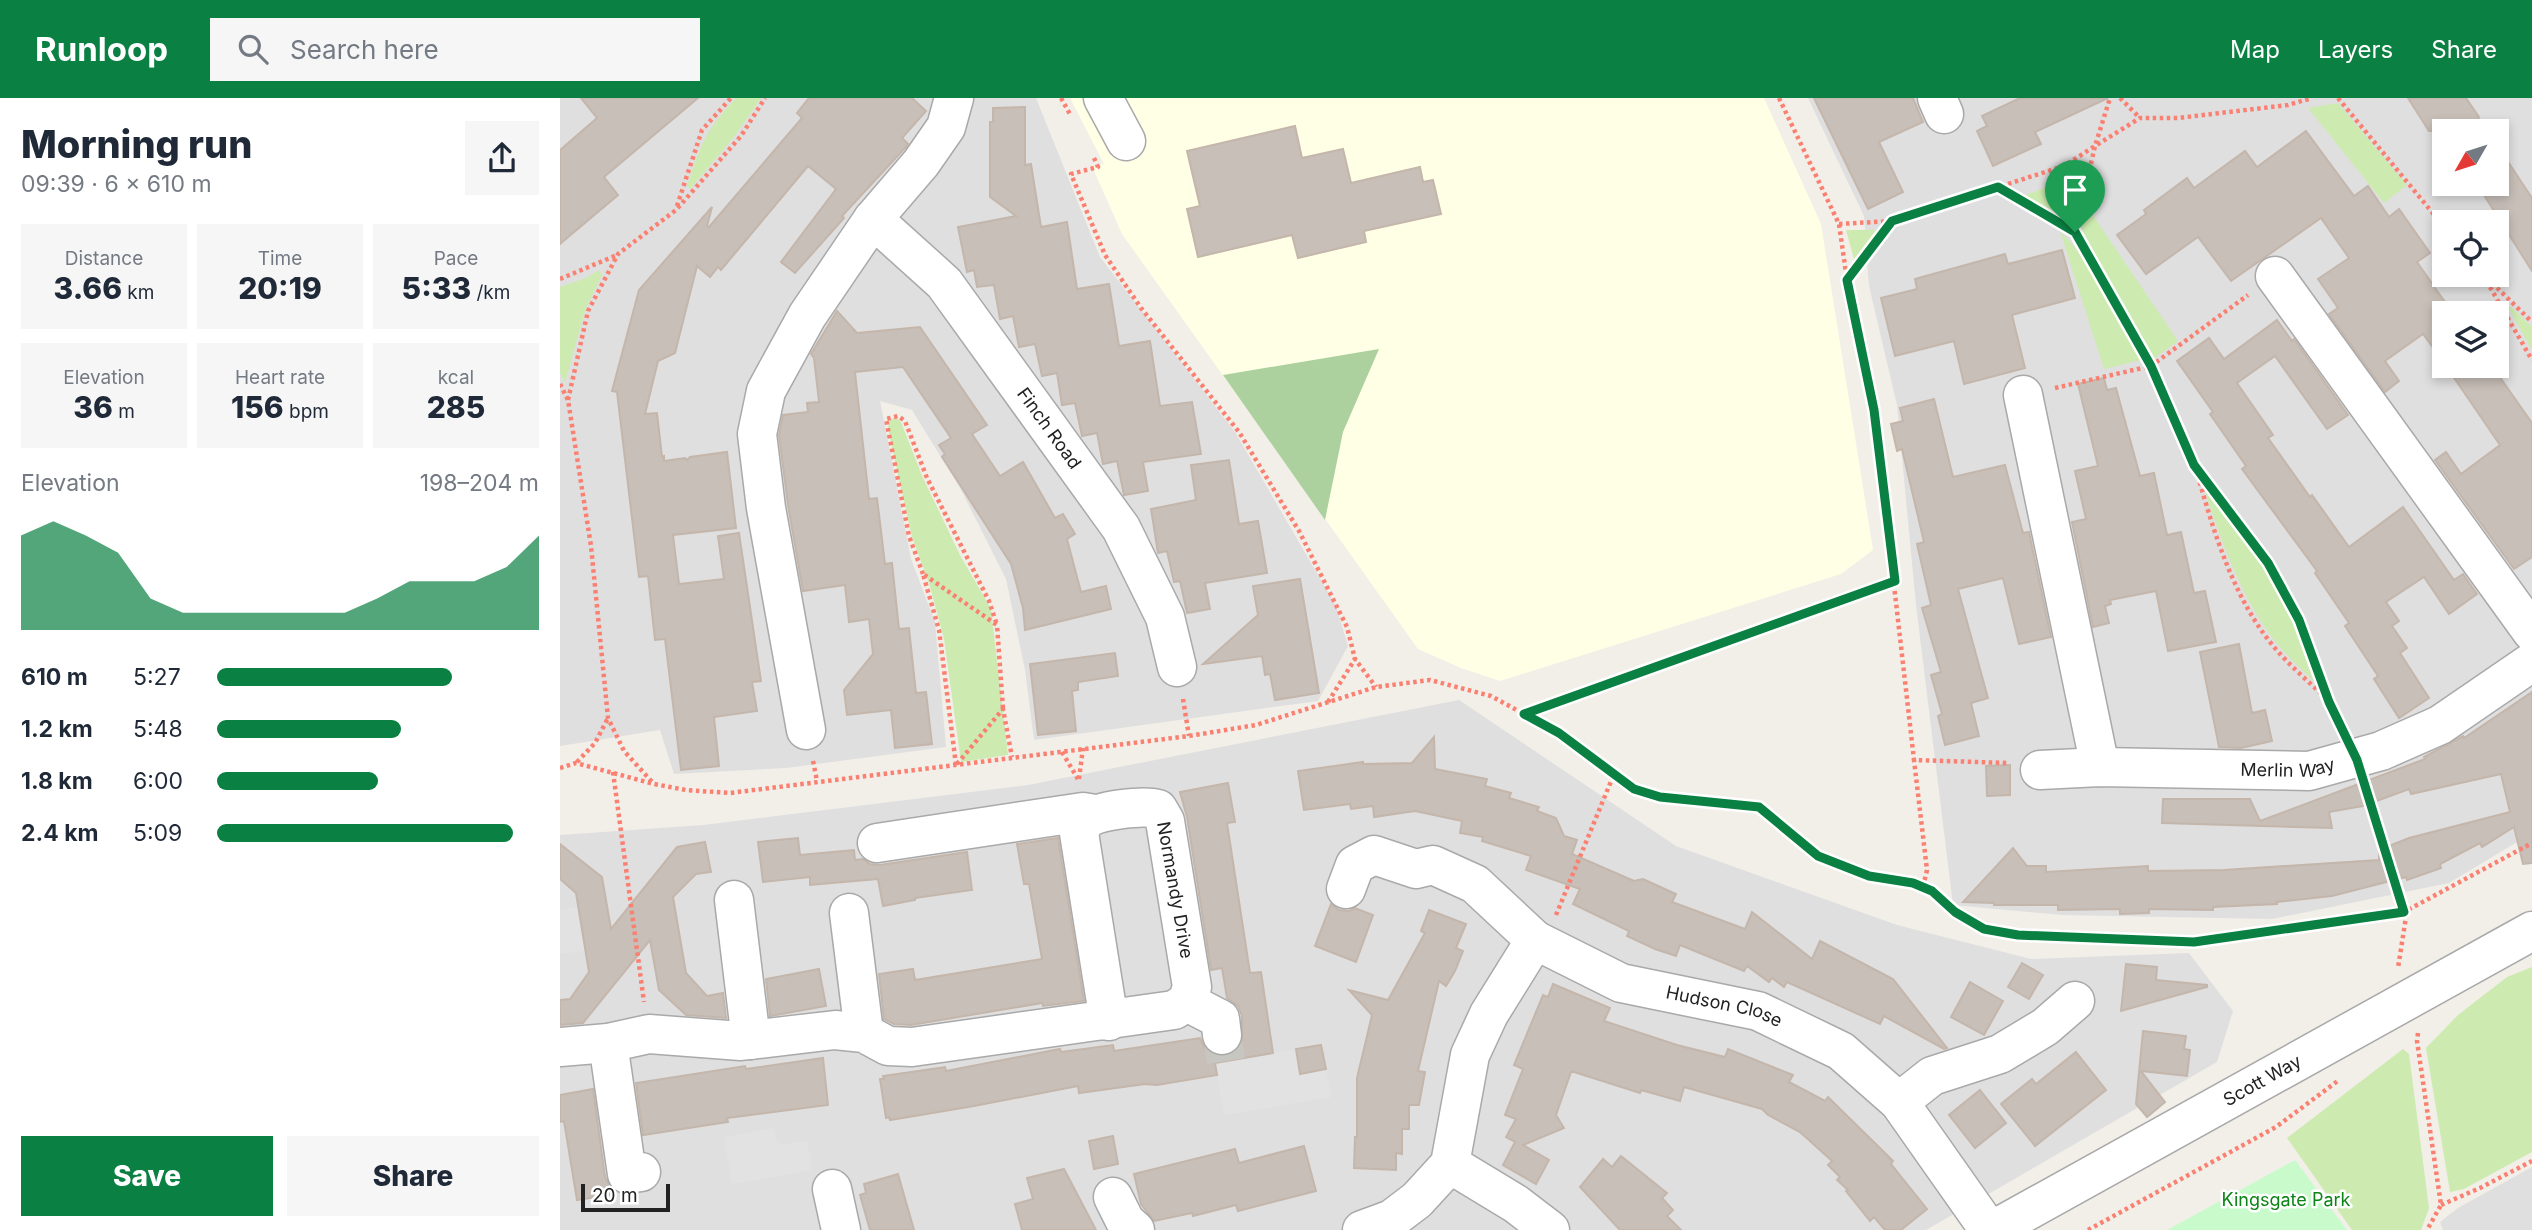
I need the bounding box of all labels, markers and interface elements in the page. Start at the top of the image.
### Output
search box [210,18,700,81]
text: Runloop [35,29,168,69]
icon: search [234,30,272,68]
text: Search here [290,34,439,65]
text: Map [2230,35,2280,64]
text: Layers [2318,35,2393,64]
text: Share [2431,35,2497,64]
north arrow [2432,119,2510,196]
map controls [2432,119,2509,378]
text: Morning run [21,121,252,167]
button: share [465,121,539,195]
pin [2045,160,2105,232]
text: 09:39 · 6 × 610 m [21,170,212,198]
icon: arrive [2056,171,2094,209]
button: locate [2432,210,2509,287]
text: Distance [65,247,143,270]
text: Time [258,247,302,270]
text: Pace [434,247,478,270]
text: 3.66 [54,270,122,306]
text: 20:19 [238,270,322,306]
text: 5:33 [402,270,471,306]
text: km [122,281,154,304]
text: /km [471,281,510,304]
button: layers [2432,301,2509,378]
text: Elevation [63,366,145,389]
text: Heart rate [235,366,325,389]
text: kcal [438,366,474,389]
street label: Finch Road [1013,383,1086,473]
text: 36 [73,389,113,425]
text: 156 [231,389,284,425]
text: 285 [427,389,485,425]
text: m [113,400,135,423]
text: bpm [284,400,329,423]
text: Elevation [21,469,120,497]
text: 198–204 m [420,469,539,497]
text: 610 m [21,663,88,691]
text: 5:27 [133,663,181,691]
text: 1.2 km [21,715,93,743]
text: 5:48 [133,715,183,743]
street label: Merlin Way [2240,753,2337,781]
text: 1.8 km [21,767,93,795]
text: 6:00 [133,767,183,795]
text: 2.4 km [21,819,99,847]
text: 5:09 [133,819,182,847]
street label: Normandy Drive [1153,820,1198,960]
street label: Hudson Close [1664,981,1786,1031]
street label: Scott Way [2219,1050,2305,1110]
button: Save [21,1136,273,1216]
button: Share [287,1136,539,1216]
scale bar [581,1181,670,1213]
text: 20 m [592,1184,638,1207]
park label: Kingsgate Park [2222,1189,2351,1210]

